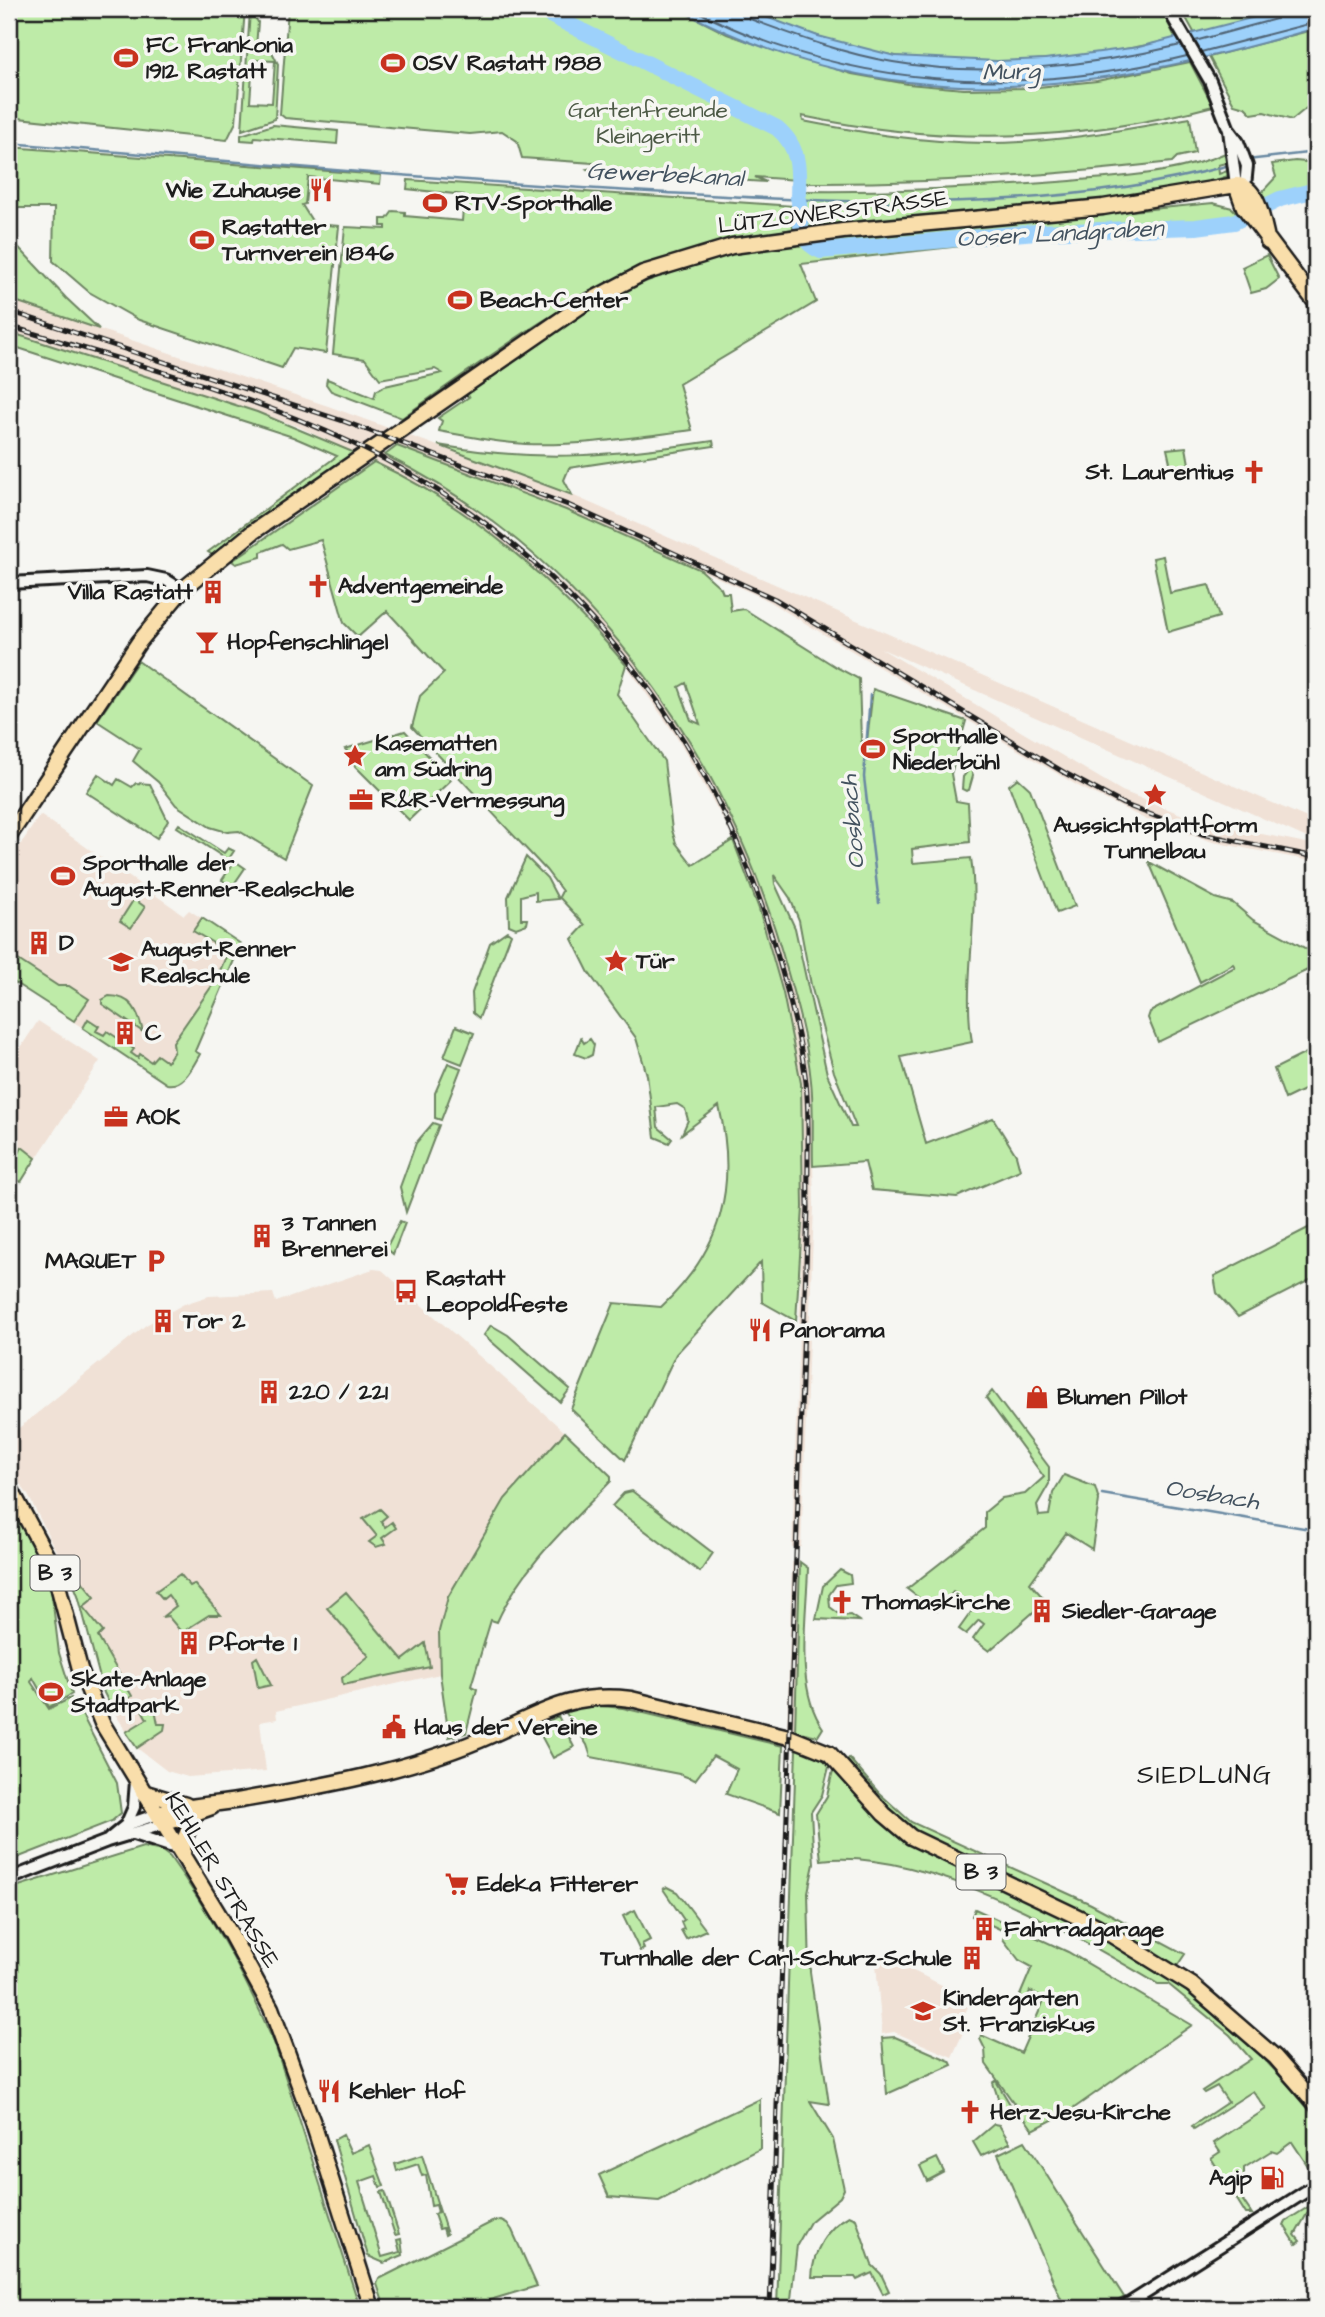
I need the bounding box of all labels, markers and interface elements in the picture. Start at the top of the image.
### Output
place label: FC Frankonia 1912 Rastatt [146,29,293,87]
sports icon: FC Frankonia 1912 Rastatt [112,44,140,72]
place label: OSV Rastatt 1988 [413,47,601,79]
sports icon: OSV Rastatt 1988 [379,49,407,77]
water label: Murg [982,54,1042,91]
park label: Gartenfreunde Kleingeritt [568,94,728,153]
water label: Gewerbekanal [586,154,747,196]
place label: Wie Zuhause [165,174,302,206]
restaurant icon: Wie Zuhause [307,176,335,204]
street label: LÜTZOWERSTRASSE [716,182,950,242]
place label: RTV-Sporthalle [455,187,613,219]
sports icon: RTV-Sporthalle [421,189,449,217]
place label: Rastatter Turnverein 1846 [221,211,394,269]
water label: Ooser Landgraben [956,212,1166,257]
sports icon: Rastatter Turnverein 1846 [188,226,216,254]
place label: Beach-Center [480,284,629,316]
sports icon: Beach-Center [446,286,474,314]
place label: St. Laurentius [1085,456,1234,488]
church icon: St. Laurentius [1240,458,1268,486]
place label: Adventgemeinde [338,570,504,603]
church icon: Adventgemeinde [304,572,332,600]
place label: Villa Rastatt [67,576,194,608]
building icon: Villa Rastatt [199,578,227,606]
place label: Hopfenschlingel [227,626,389,659]
bar icon: Hopfenschlingel [193,628,221,656]
place label: Sporthalle Niederbühl [892,720,1000,778]
place label: Kasematten am Südring [374,727,497,786]
sports icon: Sporthalle Niederbühl [859,735,887,763]
place icon: Kasematten am Südring [341,742,369,770]
water label: Oosbach [832,772,874,870]
place icon: Aussichtsplattform Tunnelbau [1141,781,1169,809]
place label: R&R-Vermessung [381,784,565,817]
office icon: R&R-Vermessung [347,786,375,814]
place label: Aussichtsplattform Tunnelbau [1053,809,1258,867]
place label: Sporthalle der August-Renner-Realschule [82,847,355,906]
sports icon: Sporthalle der August-Renner-Realschule [49,862,77,890]
place label: D [59,927,74,959]
building icon: D [25,929,53,957]
place label: August-Renner Realschule [141,933,296,991]
place label: Tür [635,945,675,977]
place icon: Tür [602,947,630,975]
school or university icon: August-Renner Realschule [107,948,135,976]
place label: C [145,1017,162,1049]
building icon: C [111,1019,139,1047]
place label: AOK [136,1101,181,1133]
office icon: AOK [102,1103,130,1131]
place label: 3 Tannen Brennerei [281,1207,388,1265]
building icon: 3 Tannen Brennerei [248,1222,276,1250]
place label: MAQUET [45,1245,137,1277]
parking icon: MAQUET [142,1247,170,1275]
place label: Rastatt Leopoldfeste [426,1262,568,1320]
bus stop icon: Rastatt Leopoldfeste [392,1277,420,1305]
place label: Tor 2 [182,1305,246,1337]
building icon: Tor 2 [149,1307,177,1335]
place label: Panorama [780,1314,885,1346]
restaurant icon: Panorama [746,1316,774,1344]
place label: 220 / 221 [288,1376,388,1408]
building icon: 220 / 221 [255,1378,283,1406]
place label: Blumen Pillot [1057,1381,1188,1413]
shop icon: Blumen Pillot [1023,1383,1051,1411]
water label: Oosbach [1163,1471,1262,1519]
road number: B 3 [30,1556,80,1590]
place label: Thomaskirche [861,1586,1011,1618]
church icon: Thomaskirche [828,1588,856,1616]
place label: Siedler-Garage [1061,1595,1217,1628]
building icon: Siedler-Garage [1028,1597,1056,1625]
place label: Pforte 1 [209,1627,297,1659]
building icon: Pforte 1 [175,1629,203,1657]
place label: Skate-Anlage Stadtpark [70,1663,207,1721]
sports icon: Skate-Anlage Stadtpark [37,1678,65,1706]
place label: Haus der Vereine [414,1711,598,1743]
public building icon: Haus der Vereine [380,1713,408,1741]
district label: SIEDLUNG [1137,1757,1273,1793]
street label: KEHLER STRASSE [157,1786,287,1974]
road number: B 3 [956,1854,1006,1890]
place label: Edeka Fitterer [477,1868,638,1900]
supermarket icon: Edeka Fitterer [443,1870,471,1898]
place label: Fahrradgarage [1004,1913,1165,1946]
building icon: Fahrradgarage [970,1915,998,1943]
place label: Turnhalle der Carl-Schurz-Schule [599,1942,953,1974]
building icon: Turnhalle der Carl-Schurz-Schule [958,1944,986,1972]
place label: Kindergarten St. Franziskus [942,1982,1096,2040]
school or university icon: Kindergarten St. Franziskus [909,1997,937,2025]
place label: Kehler Hof [349,2075,467,2107]
restaurant icon: Kehler Hof [315,2077,343,2105]
place label: Herz-Jesu-Kirche [990,2096,1172,2128]
church icon: Herz-Jesu-Kirche [956,2098,984,2126]
place label: Agip [1209,2162,1252,2195]
fuel station icon: Agip [1258,2164,1286,2192]

